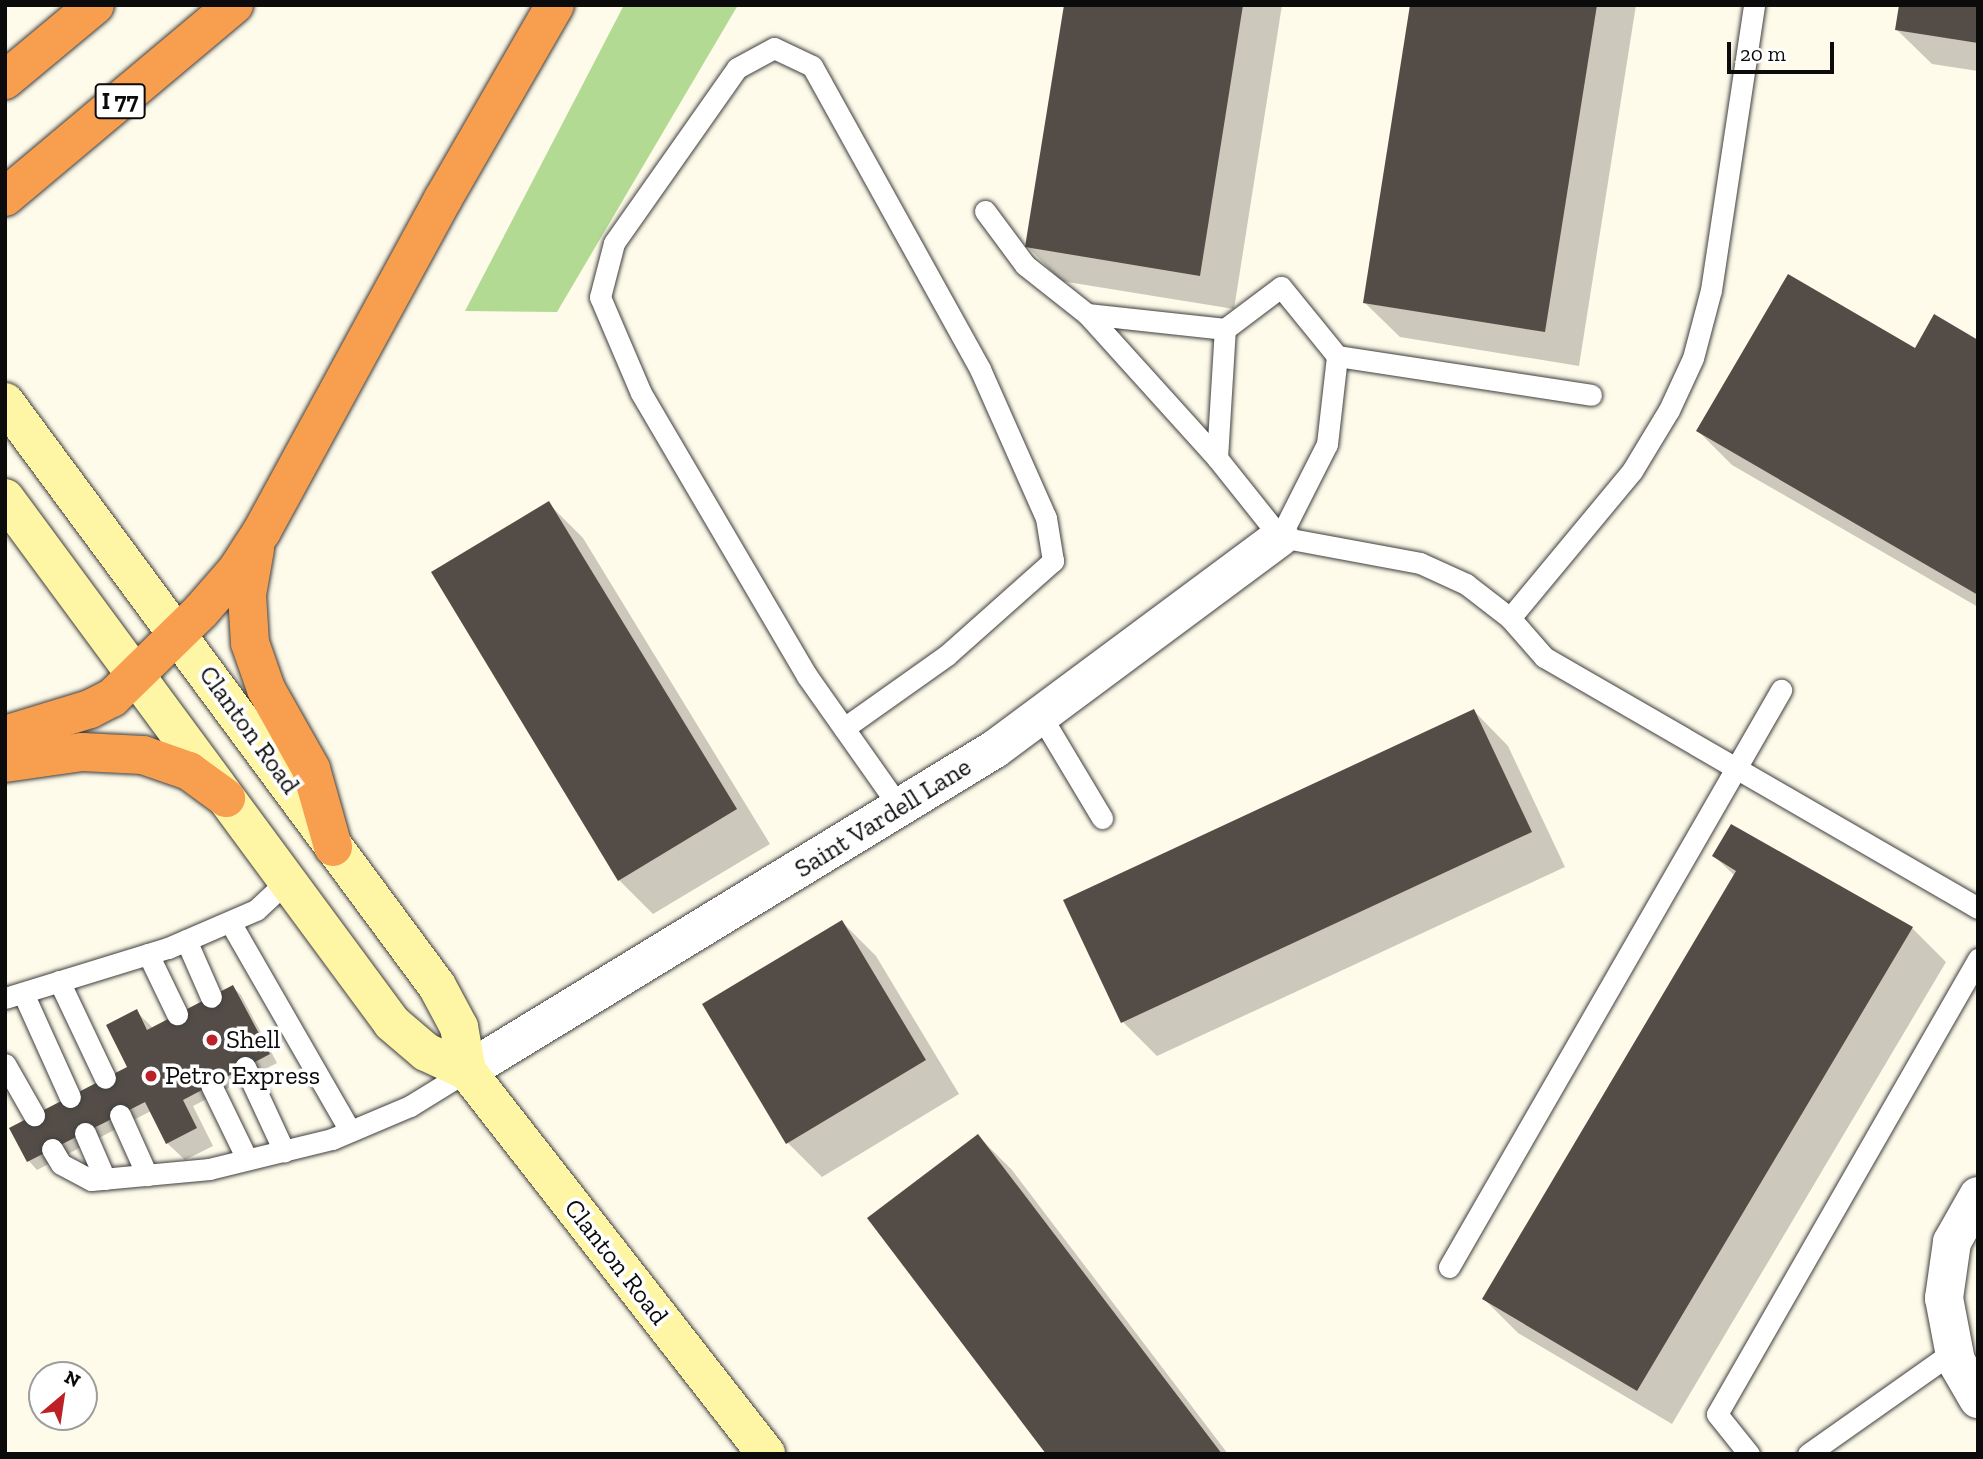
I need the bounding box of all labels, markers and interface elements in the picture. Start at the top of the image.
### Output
scale bar [1731,28,1838,72]
text: 20 m [1740,41,1786,66]
road number: I 77 [94,80,146,122]
street label: Clanton Road [192,660,306,800]
street label: Saint Vardell Lane [789,751,977,885]
place label: Shell [226,1024,280,1056]
marker: Shell [204,1032,220,1048]
place label: Petro Express [165,1060,320,1092]
marker: Petro Express [143,1068,159,1084]
street label: Clanton Road [557,1193,675,1331]
north arrow [28,1361,98,1431]
text: N [61,1365,84,1393]

